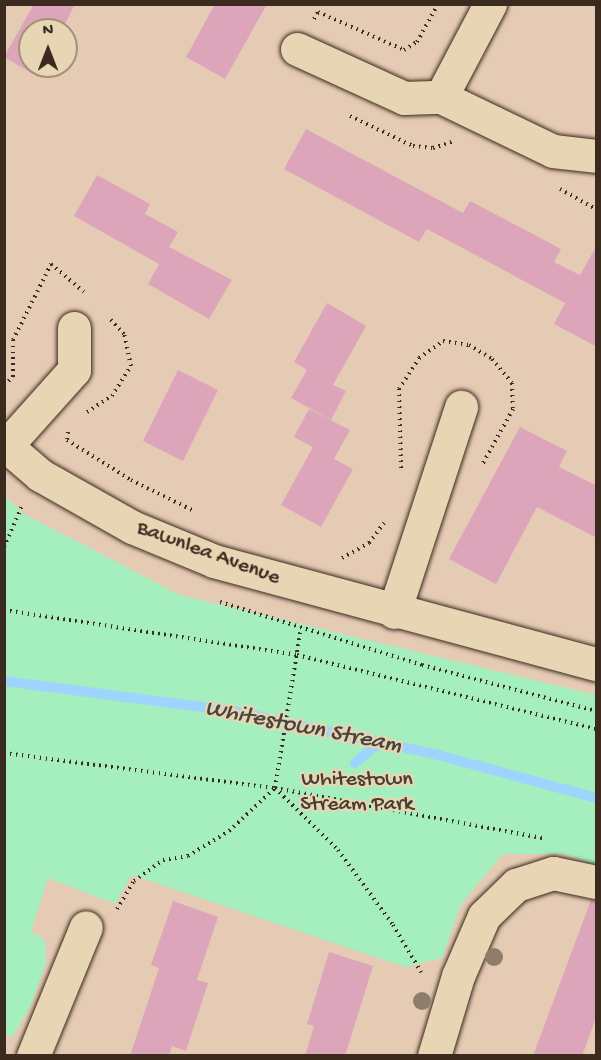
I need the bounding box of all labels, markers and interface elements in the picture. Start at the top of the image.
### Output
north arrow [18,18,78,78]
text: N [43,22,53,41]
street label: Bawnlea Avenue [133,516,283,592]
water label: Whitestown Stream [202,695,404,761]
park label: Whitestown Stream Park [300,767,414,818]

